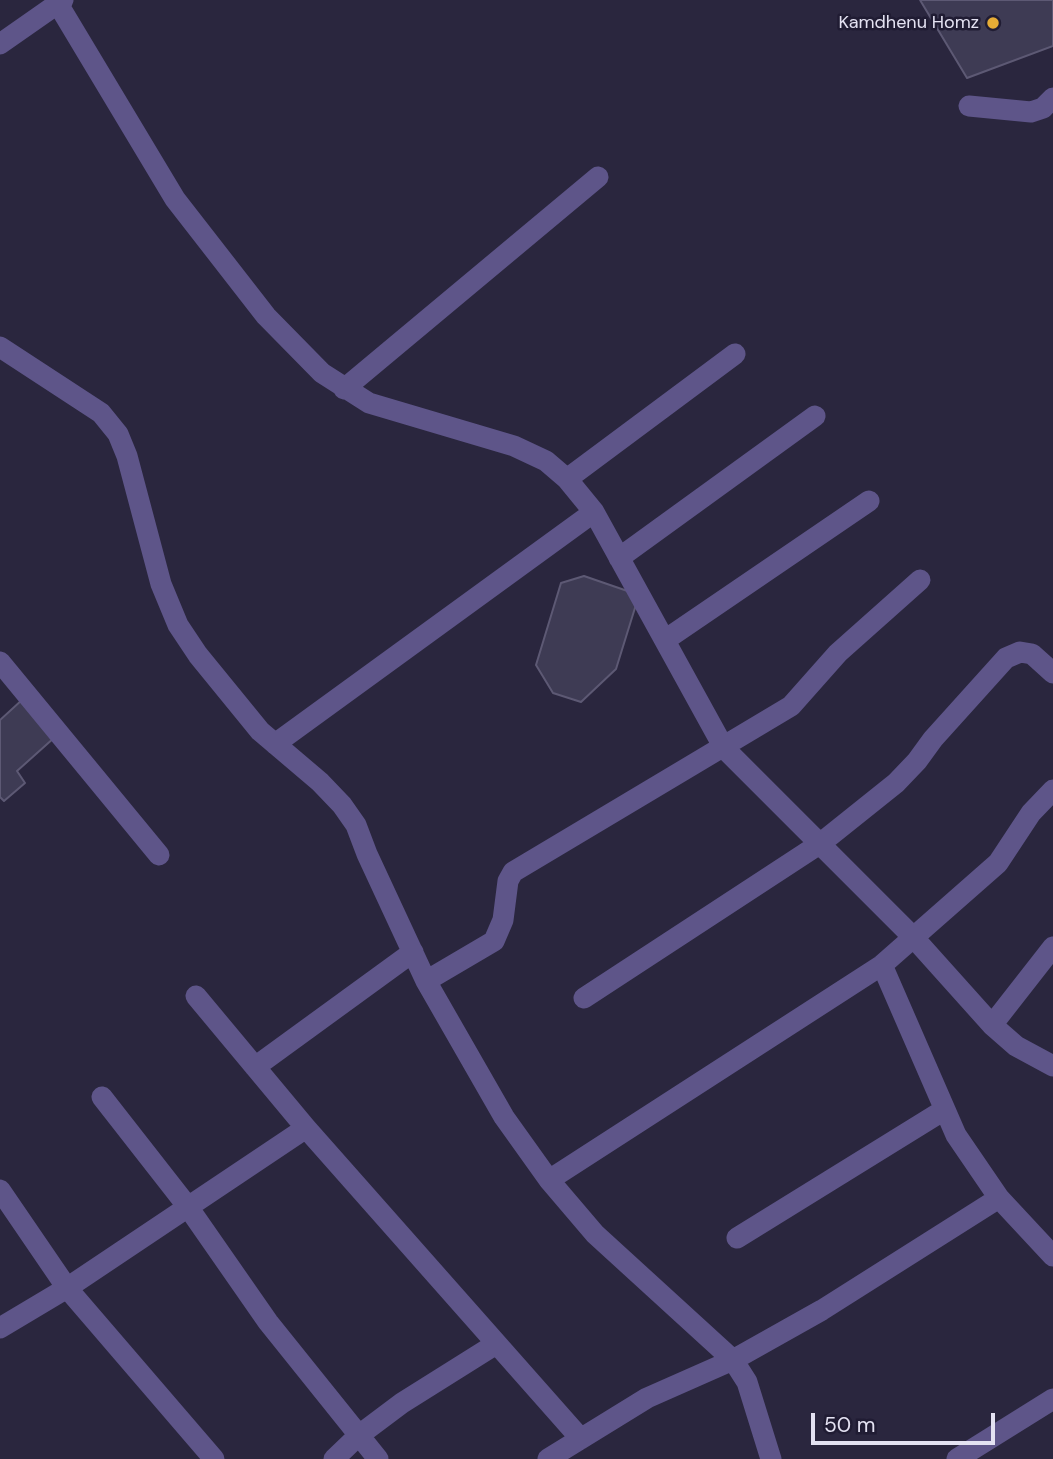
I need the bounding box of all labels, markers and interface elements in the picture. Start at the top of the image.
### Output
place label: Kamdhenu Homz [839,12,979,34]
marker: Kamdhenu Homz [985,15,1001,31]
scale bar [815,1400,999,1444]
text: 50 m [824,1411,875,1439]

